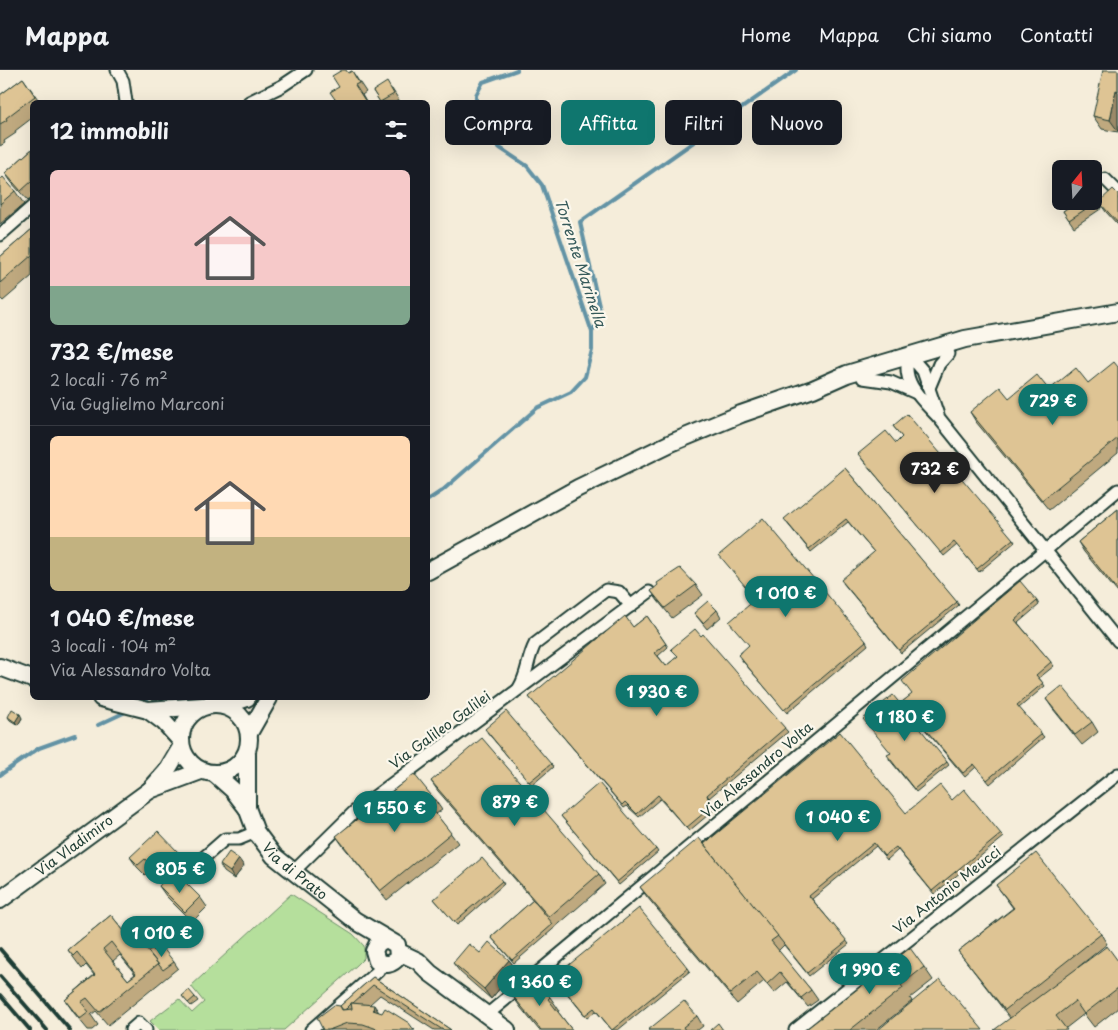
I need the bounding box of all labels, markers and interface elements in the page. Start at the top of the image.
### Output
text: Mappa [25,17,109,53]
text: Home [741,21,791,48]
text: Mappa [819,21,879,48]
text: Chi siamo [907,21,992,48]
text: Contatti [1020,21,1093,48]
chip: Compra [445,100,551,145]
chip: Affitta [561,100,655,145]
chip: Filtri [665,100,742,145]
chip: Nuovo [752,100,842,145]
text: 12 immobili [50,114,169,146]
icon: filters [382,116,410,144]
north arrow [1052,160,1102,210]
map controls [1052,160,1102,210]
water label: Torrente Marinella [550,195,613,331]
icon: home [185,203,275,293]
text: 732 €/mese [50,335,174,367]
text: 2 locali · 76 m² [50,367,168,391]
pin: 729 € [1018,384,1088,426]
text: 729 € [1029,388,1077,412]
text: Via Guglielmo Marconi [50,391,224,415]
pin: 732 € [900,452,970,494]
text: 732 € [911,456,959,480]
icon: home [185,468,275,558]
pin: 1 010 € [740,576,832,618]
text: 1 010 € [756,580,816,604]
text: 1 040 €/mese [50,601,194,633]
text: 3 locali · 104 m² [50,633,176,657]
text: Via Alessandro Volta [50,657,210,681]
pin: 1 930 € [611,674,703,717]
text: 1 930 € [627,679,687,703]
street label: Via Galileo Galilei [384,685,495,774]
pin: 1 180 € [859,700,951,742]
text: 1 180 € [876,704,934,728]
street label: Via Alessandro Volta [696,716,817,823]
pin: 879 € [480,784,550,827]
text: 879 € [492,789,538,813]
pin: 1 550 € [349,790,441,833]
text: 1 550 € [364,795,426,819]
pin: 1 040 € [792,800,884,842]
text: 1 040 € [806,804,870,828]
street label: Via Vladimiro [31,809,117,881]
street label: Via di Prato [257,838,332,905]
street label: Via Antonio Meucci [888,841,1005,939]
pin: 805 € [145,852,215,894]
text: 805 € [155,856,205,880]
pin: 1 010 € [116,916,208,958]
text: 1 010 € [132,920,192,944]
pin: 1 990 € [824,952,916,995]
text: 1 990 € [840,957,900,981]
pin: 1 360 € [494,964,586,1007]
text: 1 360 € [508,969,572,993]

